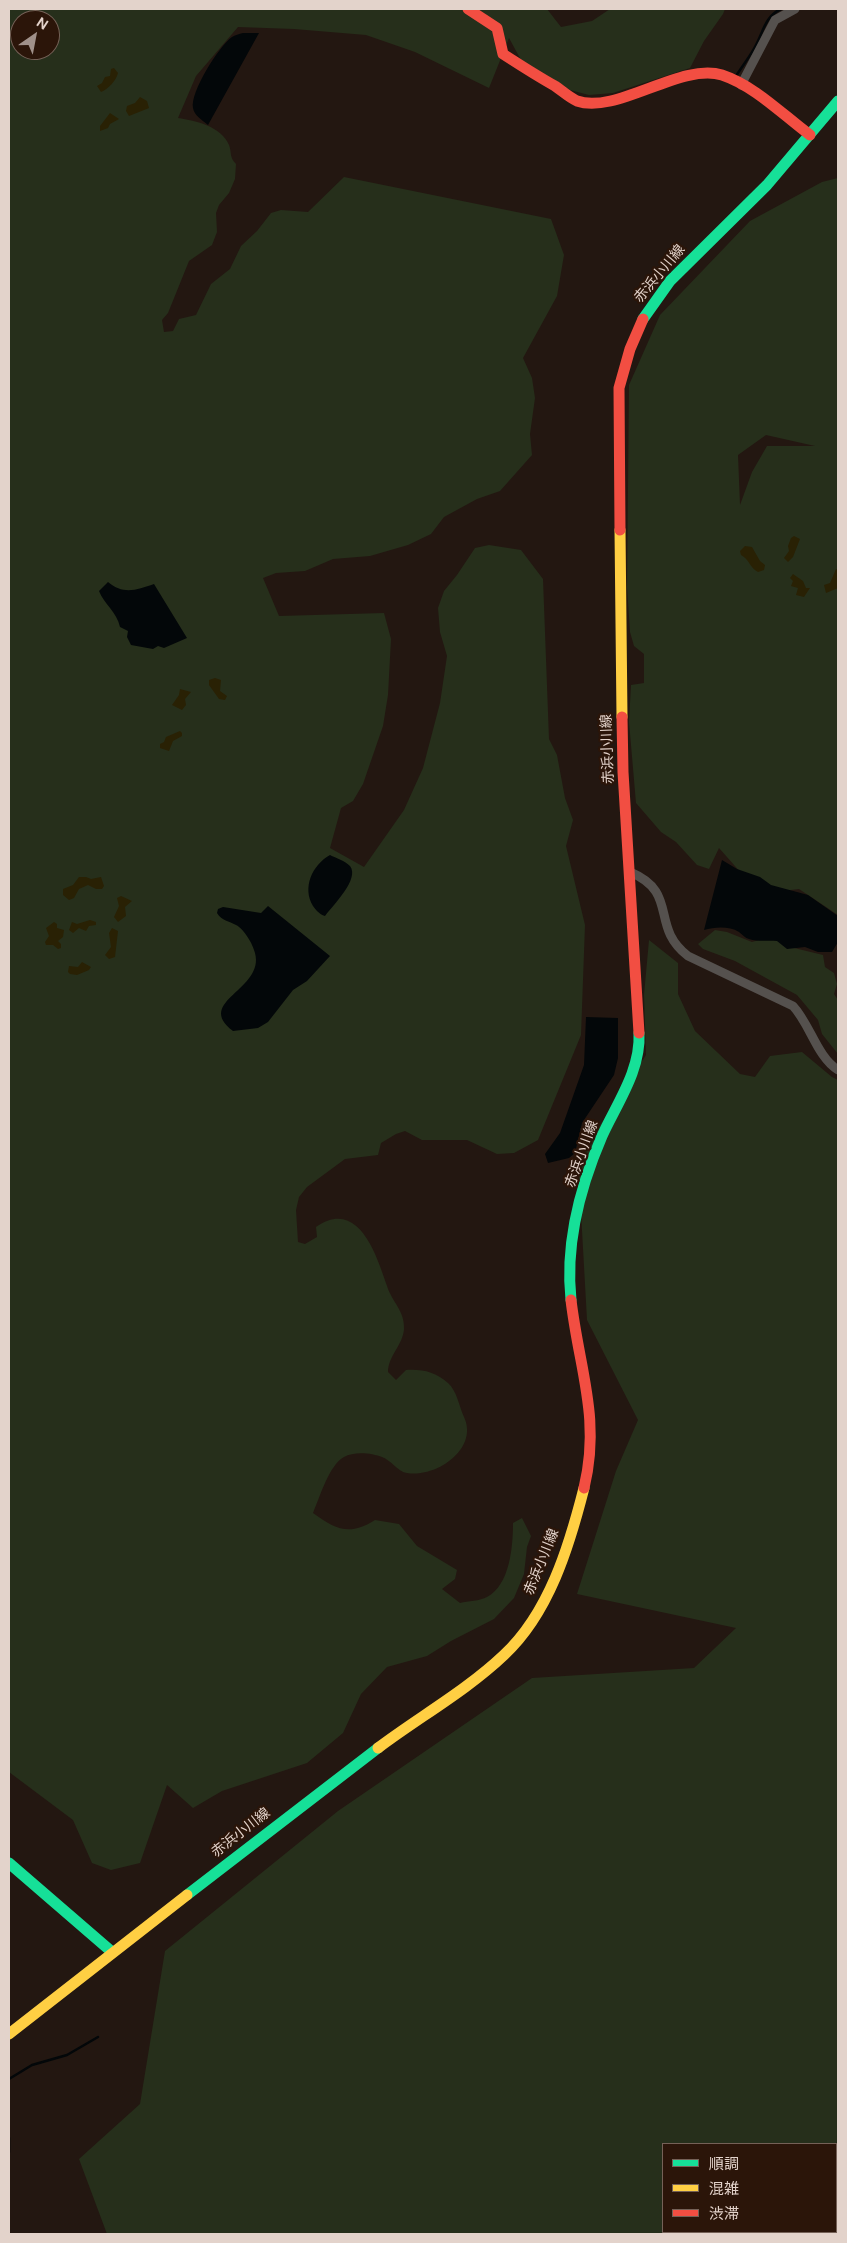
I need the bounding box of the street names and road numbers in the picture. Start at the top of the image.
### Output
street label: 赤浜小川線 [631,242,689,306]
street label: 赤浜小川線 [598,714,618,784]
street label: 赤浜小川線 [562,1118,602,1190]
street label: 赤浜小川線 [521,1526,563,1598]
street label: 赤浜小川線 [208,1805,274,1861]

